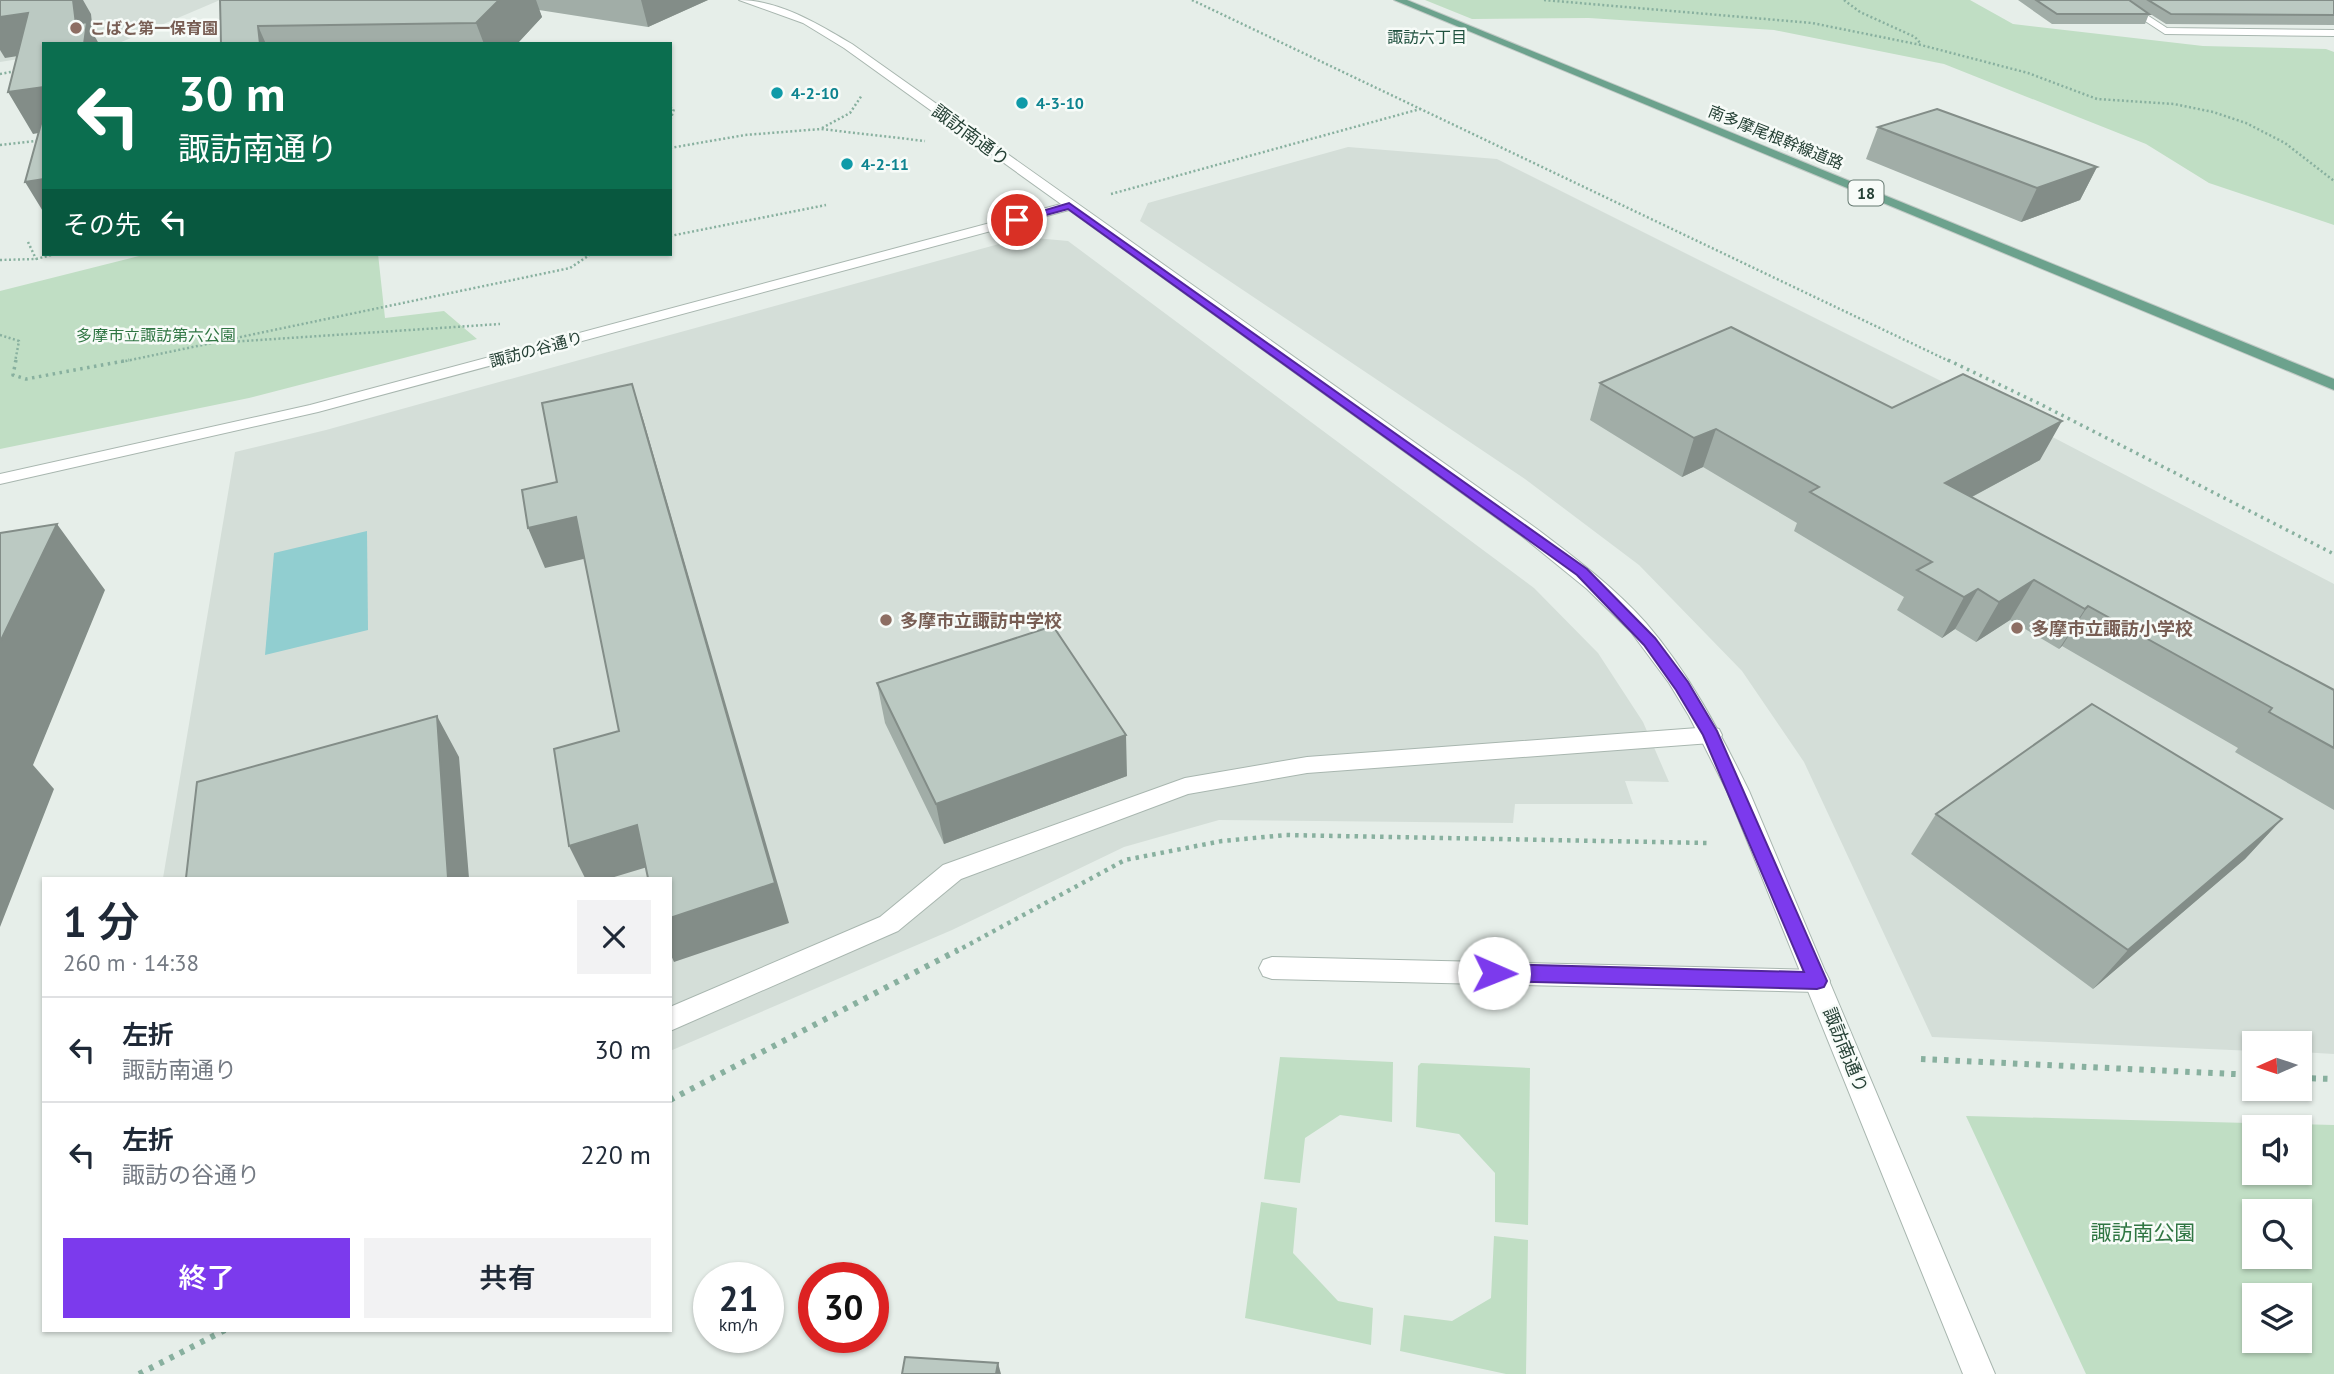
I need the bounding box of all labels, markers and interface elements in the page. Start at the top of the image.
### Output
place label: こばと第一保育園 [90,18,218,38]
marker: こばと第一保育園 [68,20,84,36]
district label: 諏訪六丁目 [1387,27,1467,47]
text: 30 m [178,61,285,125]
icon: left [63,70,154,161]
place label: 4-2-10 [791,83,839,103]
marker: 4-2-10 [769,85,785,101]
place label: 4-3-10 [1036,93,1084,113]
marker: 4-3-10 [1014,95,1030,111]
street label: 諏訪南通り [928,99,1014,171]
street label: 南多摩尾根幹線道路 [1705,101,1847,173]
text: 諏訪南通り [178,127,338,169]
place label: 4-2-11 [861,154,909,174]
marker: 4-2-11 [839,156,855,172]
road number: 18 [1848,181,1884,206]
pin [987,190,1047,250]
icon: arrive [998,201,1036,239]
icon: left [155,203,193,241]
text: その先 [63,208,141,241]
park label: 多摩市立諏訪第六公園 [76,325,236,345]
street label: 諏訪の谷通り [487,327,585,371]
place label: 多摩市立諏訪中学校 [900,609,1062,632]
marker: 多摩市立諏訪中学校 [878,612,894,628]
place label: 多摩市立諏訪小学校 [2031,617,2193,640]
marker: 多摩市立諏訪小学校 [2009,620,2025,636]
text: 1 分 [63,894,139,949]
button: close [577,900,651,974]
position arrow [1457,936,1531,1010]
text: 260 m · 14:38 [63,948,199,977]
street label: 諏訪南通り [1818,1004,1874,1096]
text: 左折 [122,1018,174,1051]
icon: left [63,1031,101,1069]
north arrow [2242,1031,2312,1101]
map controls [2242,1031,2312,1353]
text: 30 m [595,1033,651,1066]
text: 諏訪南通り [122,1055,237,1084]
button: sound [2242,1115,2312,1185]
text: 左折 [122,1123,174,1156]
icon: left [63,1136,101,1174]
text: 220 m [580,1138,651,1171]
text: 諏訪の谷通り [122,1160,260,1189]
button: search [2242,1199,2312,1269]
park label: 諏訪南公園 [2091,1219,2196,1246]
button: 終了 [63,1238,350,1318]
button: 共有 [364,1238,651,1318]
speed limit sign: 30 [798,1262,889,1353]
text: 21 [719,1275,758,1321]
button: layers [2242,1283,2312,1353]
text: km/h [719,1313,758,1336]

